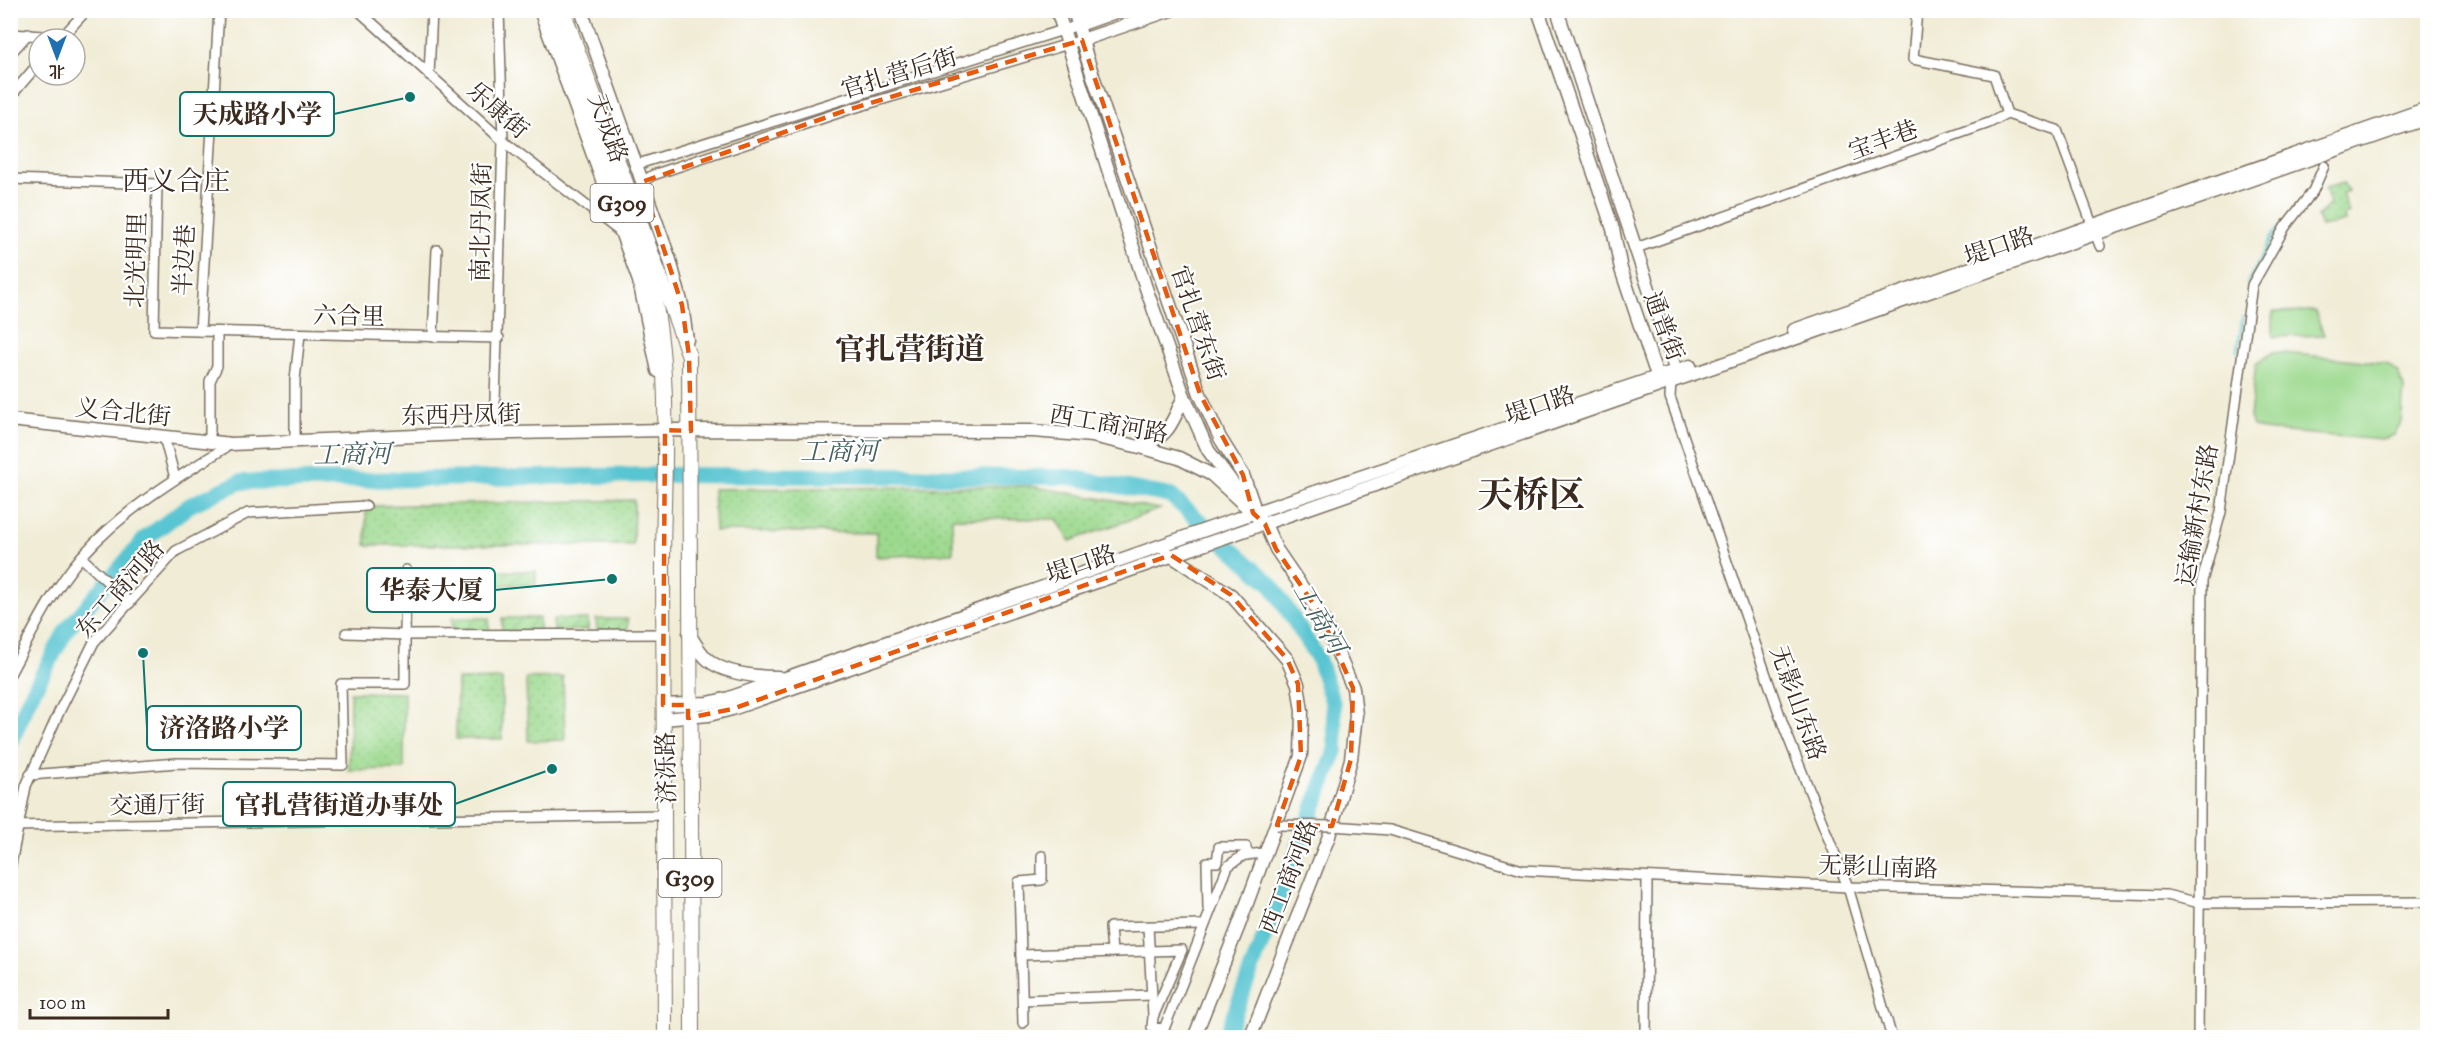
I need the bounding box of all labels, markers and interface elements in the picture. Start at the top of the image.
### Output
north arrow [27,27,87,87]
street label: 官扎营后街 [837,41,961,105]
text: 北 [49,62,65,81]
street label: 乐康街 [461,75,535,145]
street label: 天成路 [582,89,634,167]
callout: 天成路小学 [180,92,334,136]
text: 天成路小学 [192,98,322,130]
street label: 宝丰巷 [1844,114,1922,166]
street label: 南北丹凤街 [465,162,497,282]
district label: 西义合庄 [122,164,230,197]
road number: G309 [590,184,654,222]
street label: 北光明里 [119,212,153,308]
street label: 堤口路 [1960,220,2038,272]
street label: 半边巷 [167,223,201,297]
street label: 官扎营东街 [1164,261,1232,385]
street label: 通普街 [1637,287,1691,365]
street label: 六合里 [313,300,385,332]
district label: 官扎营街道 [835,331,985,367]
street label: 堤口路 [1501,379,1579,431]
street label: 义合北街 [74,392,172,432]
street label: 东西丹凤街 [401,399,521,431]
street label: 西工商河路 [1047,399,1171,449]
water label: 工商河 [800,435,882,467]
water label: 工商河 [313,437,395,471]
street label: 运输新村东路 [2170,441,2224,589]
district label: 天桥区 [1477,473,1585,517]
street label: 东工商河路 [69,534,171,644]
street label: 堤口路 [1042,538,1120,590]
callout: 华泰大厦 [367,568,495,612]
text: 华泰大厦 [379,574,483,606]
water label: 工商河 [1287,576,1355,663]
street label: 无影山东路 [1763,641,1833,765]
callout: 济洛路小学 [147,706,301,750]
text: 济洛路小学 [159,712,289,744]
street label: 济泺路 [650,732,682,804]
callout: 官扎营街道办事处 [223,782,455,826]
street label: 交通厅街 [109,789,205,821]
text: 官扎营街道办事处 [235,789,443,821]
street label: 西工商河路 [1253,816,1325,938]
street label: 无影山南路 [1818,850,1938,884]
road number: G309 [658,859,722,897]
scale bar [30,982,168,1020]
text: 100 m [39,992,86,1014]

